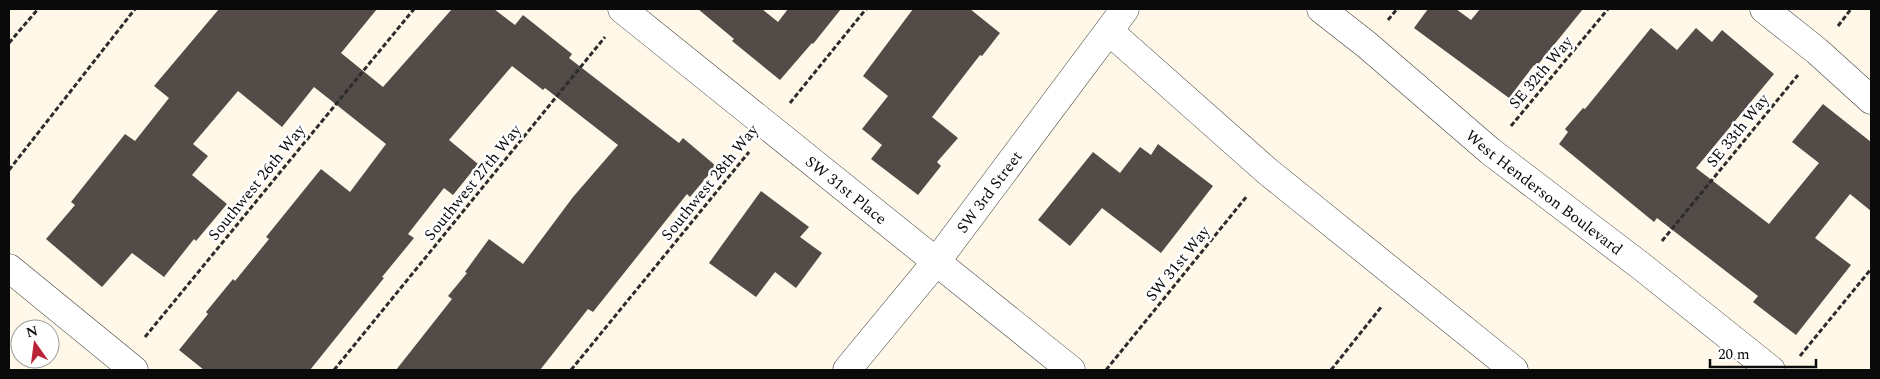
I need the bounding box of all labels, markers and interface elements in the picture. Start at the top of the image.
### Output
street label: SE 32th Way [1503,30,1579,114]
street label: SE 33th Way [1701,88,1776,173]
street label: Southwest 26th Way [202,118,312,246]
street label: Southwest 27th Way [418,118,528,246]
street label: Southwest 28th Way [655,118,765,246]
street label: West Henderson Boulevard [1460,124,1628,261]
street label: SW 3rd Street [951,146,1029,238]
street label: SW 31st Place [800,150,892,231]
street label: SW 31st Way [1140,220,1217,307]
north arrow [10,319,60,369]
text: N [24,320,40,343]
scale bar [1710,336,1816,368]
text: 20 m [1718,343,1750,366]

